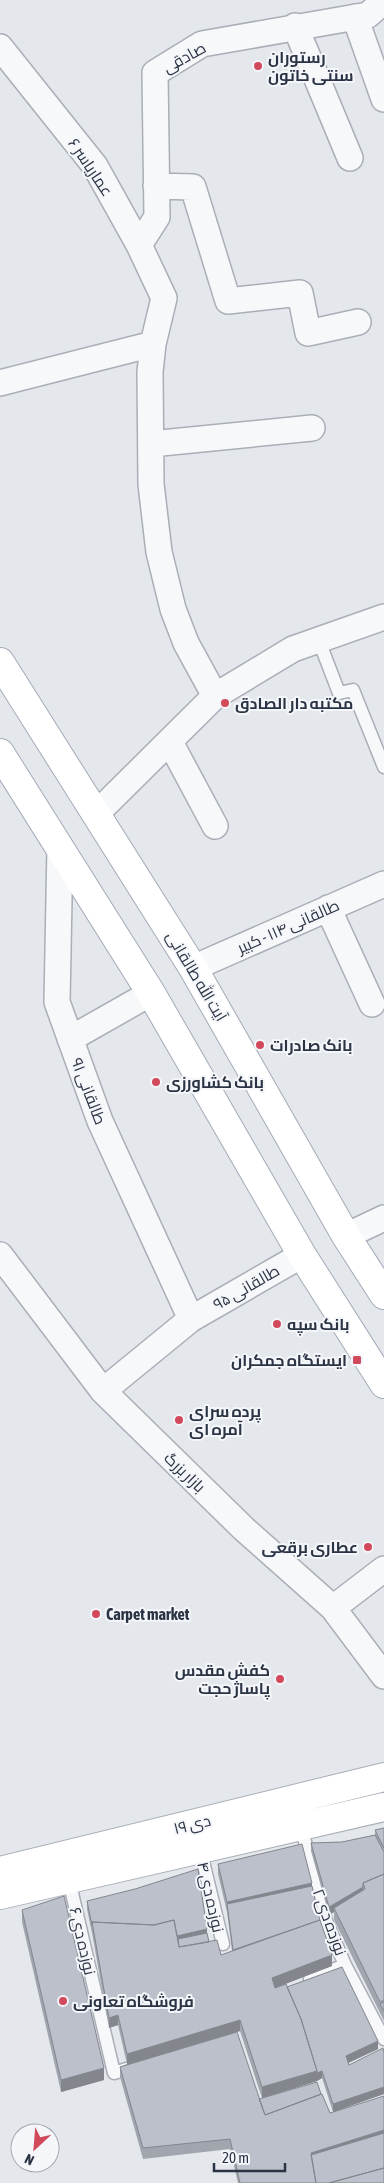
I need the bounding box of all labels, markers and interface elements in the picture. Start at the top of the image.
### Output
street label: صادقی [159,38,210,78]
place label: رستوران سنتی خاتون [268,48,353,85]
marker: رستوران سنتی خاتون [252,60,264,72]
street label: عماریاسر ۶ [64,135,117,200]
place label: مکتبه دار الصادق [235,694,353,713]
marker: مکتبه دار الصادق [219,697,231,709]
street label: طالقانی ۱۱۴ - کبیر [233,895,343,959]
street label: آیت الله طالقانی [161,927,232,1026]
place label: بانک صادرات [270,1036,352,1055]
marker: بانک صادرات [254,1039,266,1051]
street label: طالقانی ۹۱ [66,1055,110,1128]
place label: بانک کشاورزی [166,1073,264,1092]
marker: بانک کشاورزی [150,1076,162,1088]
street label: طالقانی ۹۵ [210,1261,283,1315]
place label: بانک سپه [287,1315,350,1336]
marker: بانک سپه [271,1318,283,1330]
place label: ایستگاه جمکران [231,1351,347,1370]
marker: ایستگاه جمکران [351,1354,363,1366]
place label: پرده سرای آمره ای [189,1402,261,1439]
marker: پرده سرای آمره ای [173,1414,185,1426]
street label: بازار بزرگ [160,1448,209,1496]
place label: عطاری برقعی [261,1538,358,1557]
marker: عطاری برقعی [362,1541,374,1553]
place label: Carpet market [106,1605,190,1623]
marker: Carpet market [90,1608,102,1620]
place label: کفش مقدس پاساژ حجت [175,1661,270,1700]
marker: کفش مقدس پاساژ حجت [274,1673,286,1685]
street label: ۱۹ دی [172,1811,213,1839]
street label: نوزده دی ۴ [192,1860,228,1934]
street label: نوزده دی ۲ [308,1886,350,1959]
street label: نوزده دی ۶ [65,1905,100,1977]
place label: فروشگاه تعاونی [73,1992,194,2011]
marker: فروشگاه تعاونی [57,1995,69,2007]
north arrow [10,2123,60,2173]
scale bar [214,2140,285,2172]
text: 20 m [222,2149,249,2166]
text: N [22,2151,37,2169]

